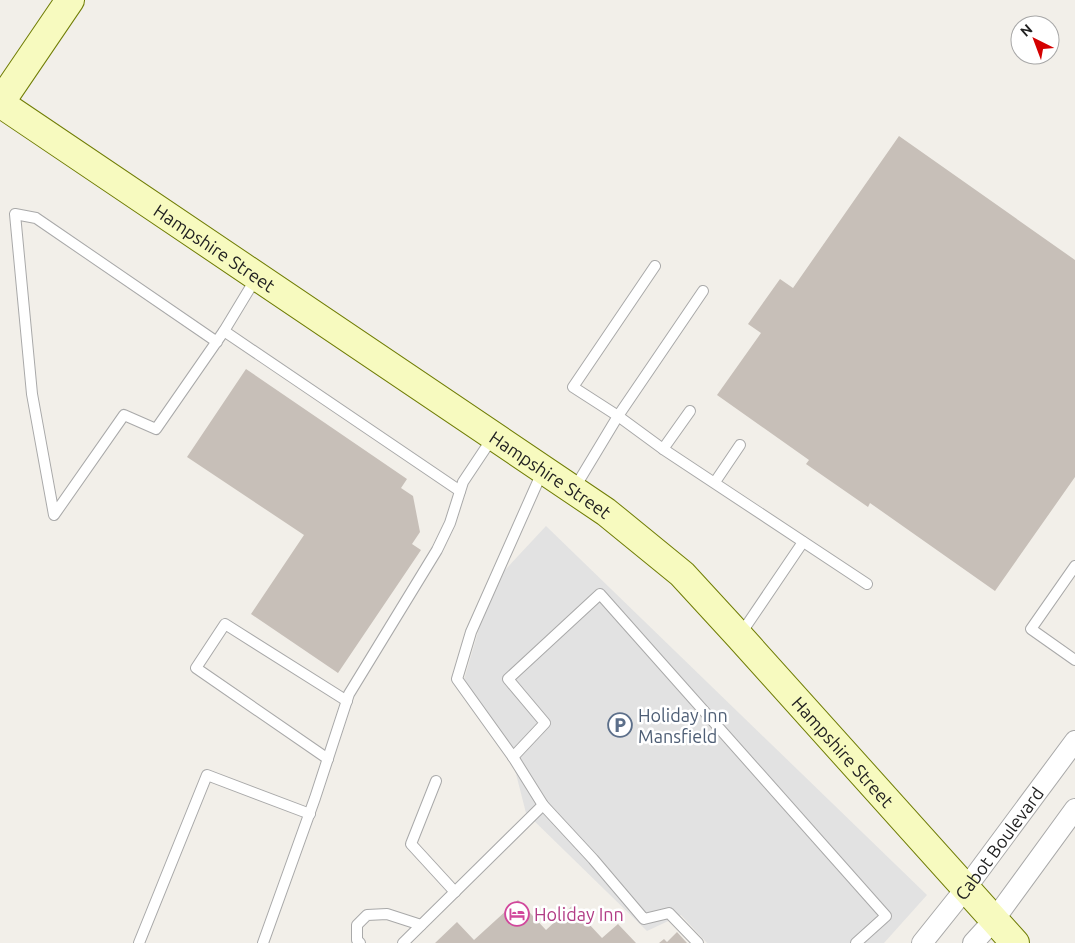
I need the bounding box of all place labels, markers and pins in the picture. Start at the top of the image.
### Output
place label: Holiday Inn Mansfield [638,705,728,746]
parking icon: Holiday Inn Mansfield [607,712,633,738]
hotel icon: Holiday Inn [504,901,530,927]
place label: Holiday Inn [534,904,624,924]

